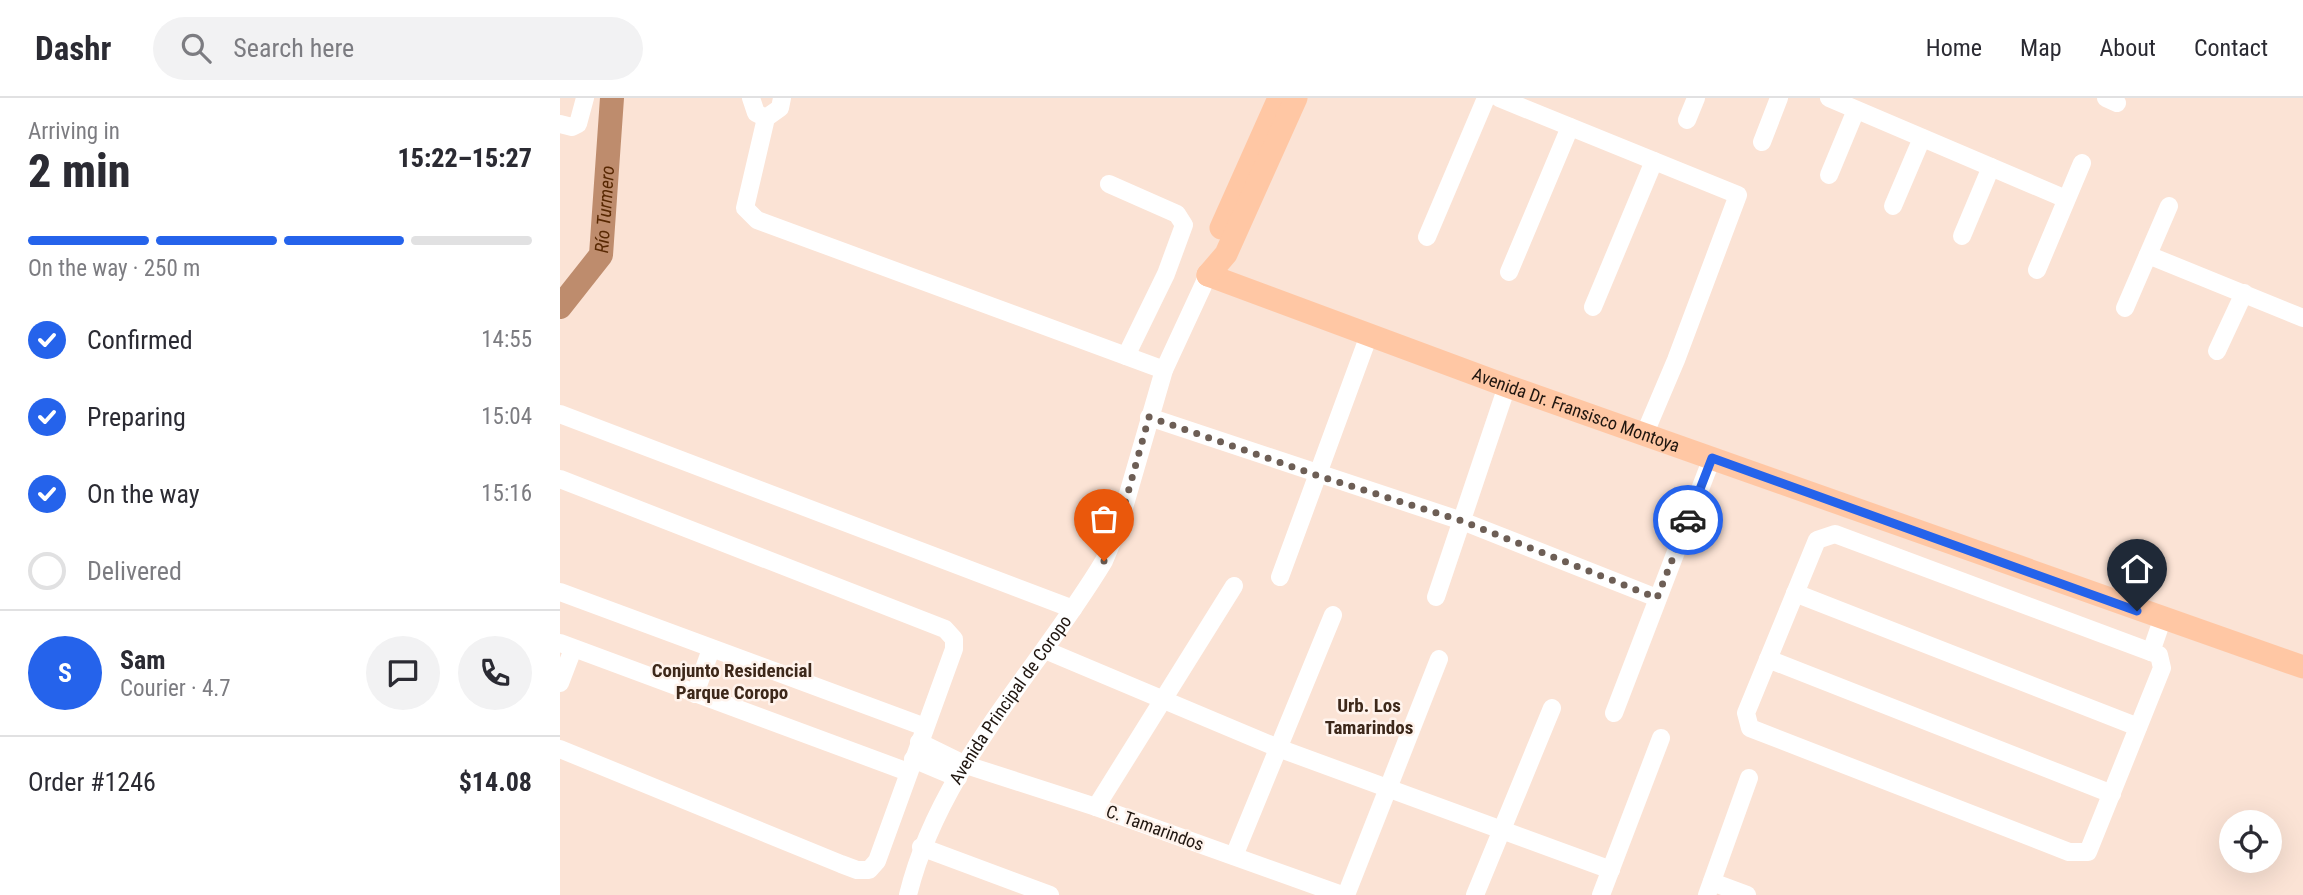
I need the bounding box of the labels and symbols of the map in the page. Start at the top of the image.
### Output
water label: Río Turmero [590,165,619,254]
street label: Avenida Dr. Fransisco Montoya [1470,363,1683,456]
courier [1653,485,1723,555]
pin [1074,489,1134,561]
pin [2107,539,2167,611]
street label: Avenida Principal de Coropo [945,611,1075,788]
district label: Conjunto Residencial Parque Coropo [652,659,812,704]
district label: Urb. Los Tamarindos [1325,694,1413,739]
street label: C. Tamarindos [1103,800,1207,855]

